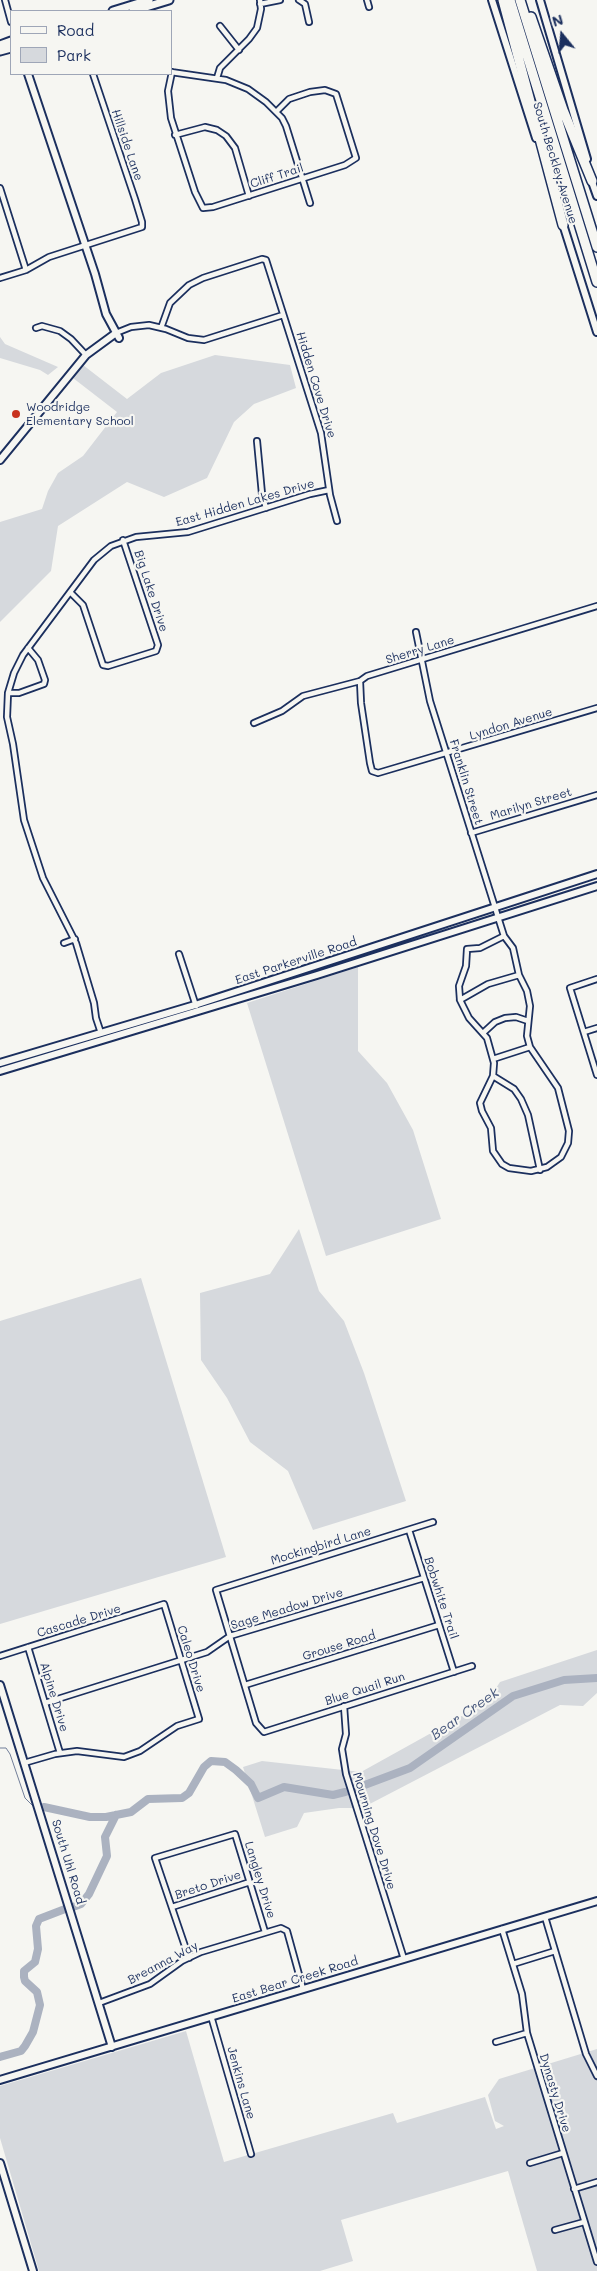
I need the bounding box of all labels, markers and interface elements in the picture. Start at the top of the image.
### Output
legend [10,10,172,75]
north arrow [537,10,587,60]
text: N [550,10,565,31]
text: Road [57,20,94,40]
text: Park [57,45,91,65]
street label: South Beckley Avenue [530,100,580,226]
street label: Hillside Lane [108,107,146,183]
street label: Cliff Trail [248,161,306,191]
street label: Hidden Cove Drive [293,330,339,440]
place label: Woodridge Elementary School [26,400,134,428]
marker: Woodridge Elementary School [10,408,22,420]
street label: East Hidden Lakes Drive [174,476,316,530]
street label: Big Lake Drive [131,548,171,634]
street label: Sherry Lane [384,633,456,667]
street label: Lyndon Avenue [468,705,554,743]
street label: Franklin Street [446,738,486,826]
street label: Marilyn Street [488,785,574,823]
street label: East Parkerville Road [233,935,359,987]
street label: Mockingbird Lane [269,1524,373,1568]
street label: Bobwhite Trail [421,1555,461,1641]
street label: Sage Meadow Drive [229,1585,345,1633]
street label: Cascade Drive [35,1601,123,1641]
street label: Caleo Drive [174,1624,208,1694]
street label: Grouse Road [301,1628,377,1664]
street label: Alpine Drive [37,1660,71,1734]
street label: Blue Quail Run [323,1669,407,1709]
water label: Bear Creek [428,1684,502,1744]
street label: Mourning Dove Drive [349,1771,399,1891]
street label: South Uhl Road [48,1818,88,1906]
street label: Langley Drive [241,1840,279,1920]
street label: Breto Drive [173,1868,243,1902]
street label: Breanna Way [126,1939,200,1987]
street label: East Bear Creek Road [230,1954,360,2006]
street label: Jenkins Lane [224,2045,258,2121]
street label: Dynasty Drive [536,2052,574,2134]

